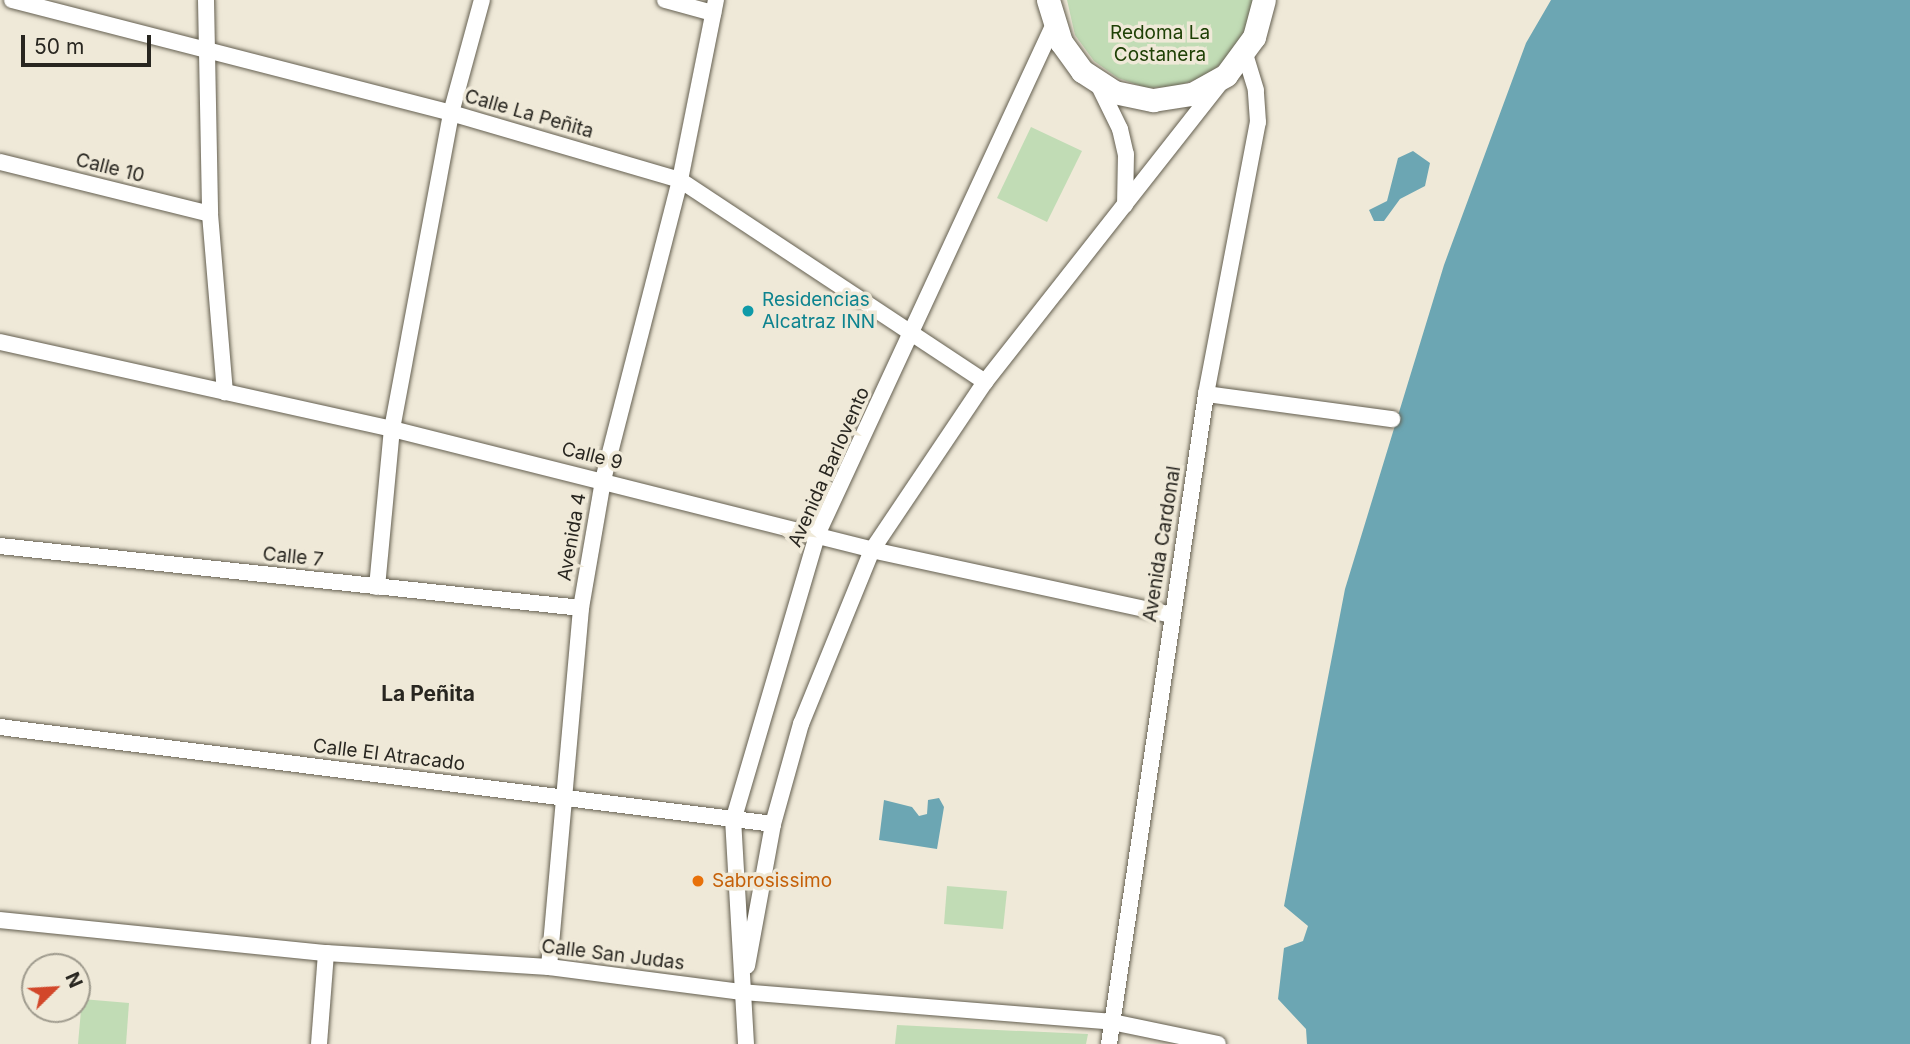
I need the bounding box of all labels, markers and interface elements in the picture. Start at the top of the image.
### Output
scale bar [24,21,154,65]
park label: Redoma La Costanera [1110,22,1210,66]
text: 50 m [34,34,84,59]
street label: Calle La Peñita [462,85,596,143]
street label: Calle 10 [73,148,147,188]
place label: Residencias Alcatraz INN [762,289,875,333]
marker: Residencias Alcatraz INN [740,303,756,319]
street label: Avenida Barlovento [783,383,875,551]
street label: Calle 9 [559,437,625,475]
street label: Avenida Cardonal [1138,464,1186,624]
street label: Avenida 4 [553,491,591,583]
street label: Calle 7 [262,542,324,572]
district label: La Peñita [381,681,475,707]
street label: Calle El Atracado [312,734,466,776]
place label: Sabrosissimo [712,870,832,892]
marker: Sabrosissimo [690,873,706,889]
street label: Calle San Judas [540,935,686,975]
north arrow [21,953,91,1023]
text: N [60,969,87,991]

